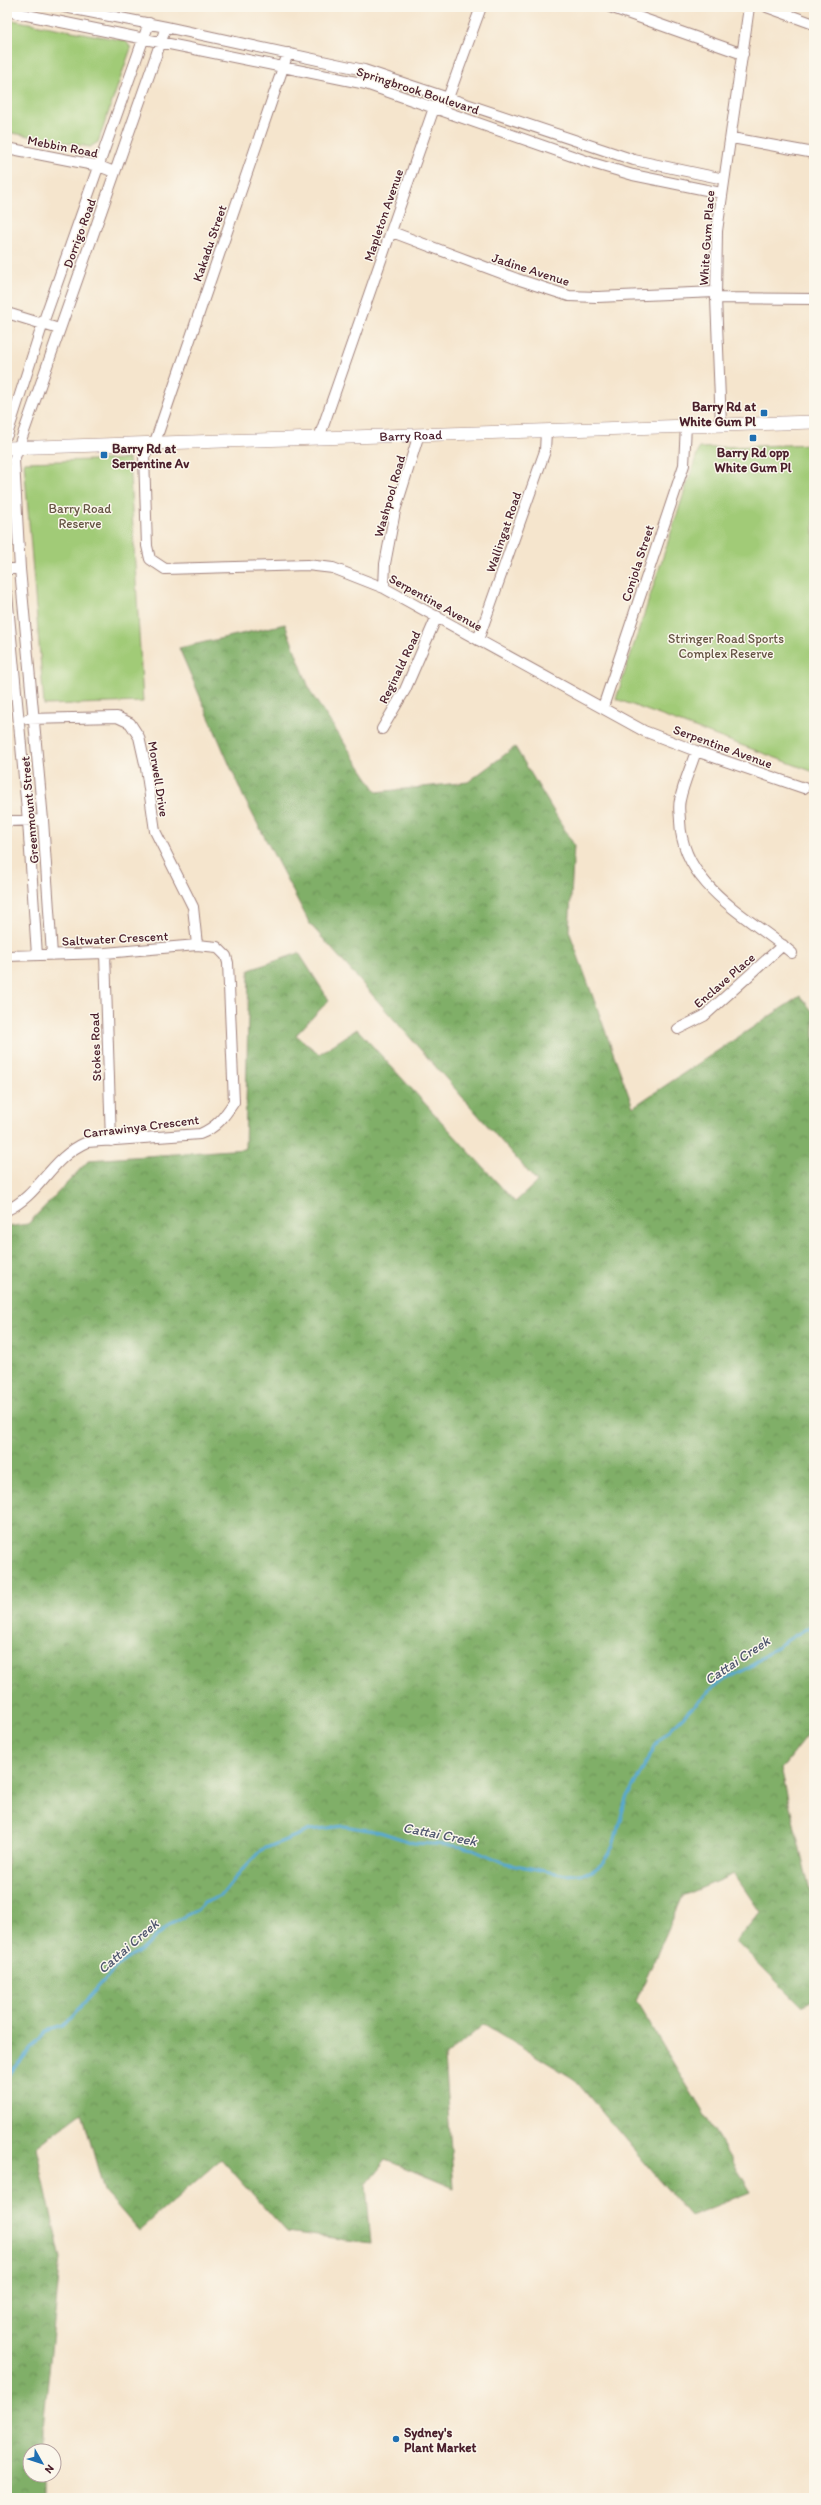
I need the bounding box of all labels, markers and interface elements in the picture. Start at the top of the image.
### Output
street label: Springbrook Boulevard [355,64,481,117]
street label: Mebbin Road [26,132,100,161]
street label: Mapleton Avenue [361,167,406,263]
street label: White Gum Place [696,190,717,286]
street label: Dorrigo Road [60,196,99,270]
street label: Kakadu Street [189,203,230,283]
street label: Jadine Avenue [490,250,572,289]
place label: Barry Rd at White Gum Pl [679,399,756,429]
marker: Barry Rd at White Gum Pl [759,408,769,418]
street label: Barry Road [379,427,443,444]
marker: Barry Rd opp White Gum Pl [748,433,758,443]
place label: Barry Rd at Serpentine Av [112,441,190,472]
place label: Barry Rd opp White Gum Pl [715,445,792,475]
marker: Barry Rd at Serpentine Av [99,450,109,460]
street label: Washpool Road [371,454,408,539]
street label: Wallingat Road [483,490,524,575]
park label: Barry Road Reserve [49,501,111,531]
street label: Conjola Street [618,523,657,603]
street label: Serpentine Avenue [387,571,485,634]
street label: Reginald Road [375,628,424,706]
park label: Stringer Road Sports Complex Reserve [668,631,784,661]
street label: Serpentine Avenue [671,722,774,771]
street label: Morwell Drive [145,740,172,818]
street label: Greenmount Street [17,755,42,864]
street label: Saltwater Crescent [61,928,169,949]
street label: Enclave Place [691,950,758,1011]
street label: Stokes Road [87,1012,104,1082]
street label: Carrawinya Crescent [82,1112,200,1141]
water label: Cattai Creek [701,1632,774,1688]
water label: Cattai Creek [402,1819,479,1850]
water label: Cattai Creek [94,1915,163,1977]
place label: Sydney's Plant Market [404,2425,477,2455]
marker: Sydney's Plant Market [391,2434,401,2444]
north arrow [22,2443,62,2483]
text: N [42,2462,57,2476]

